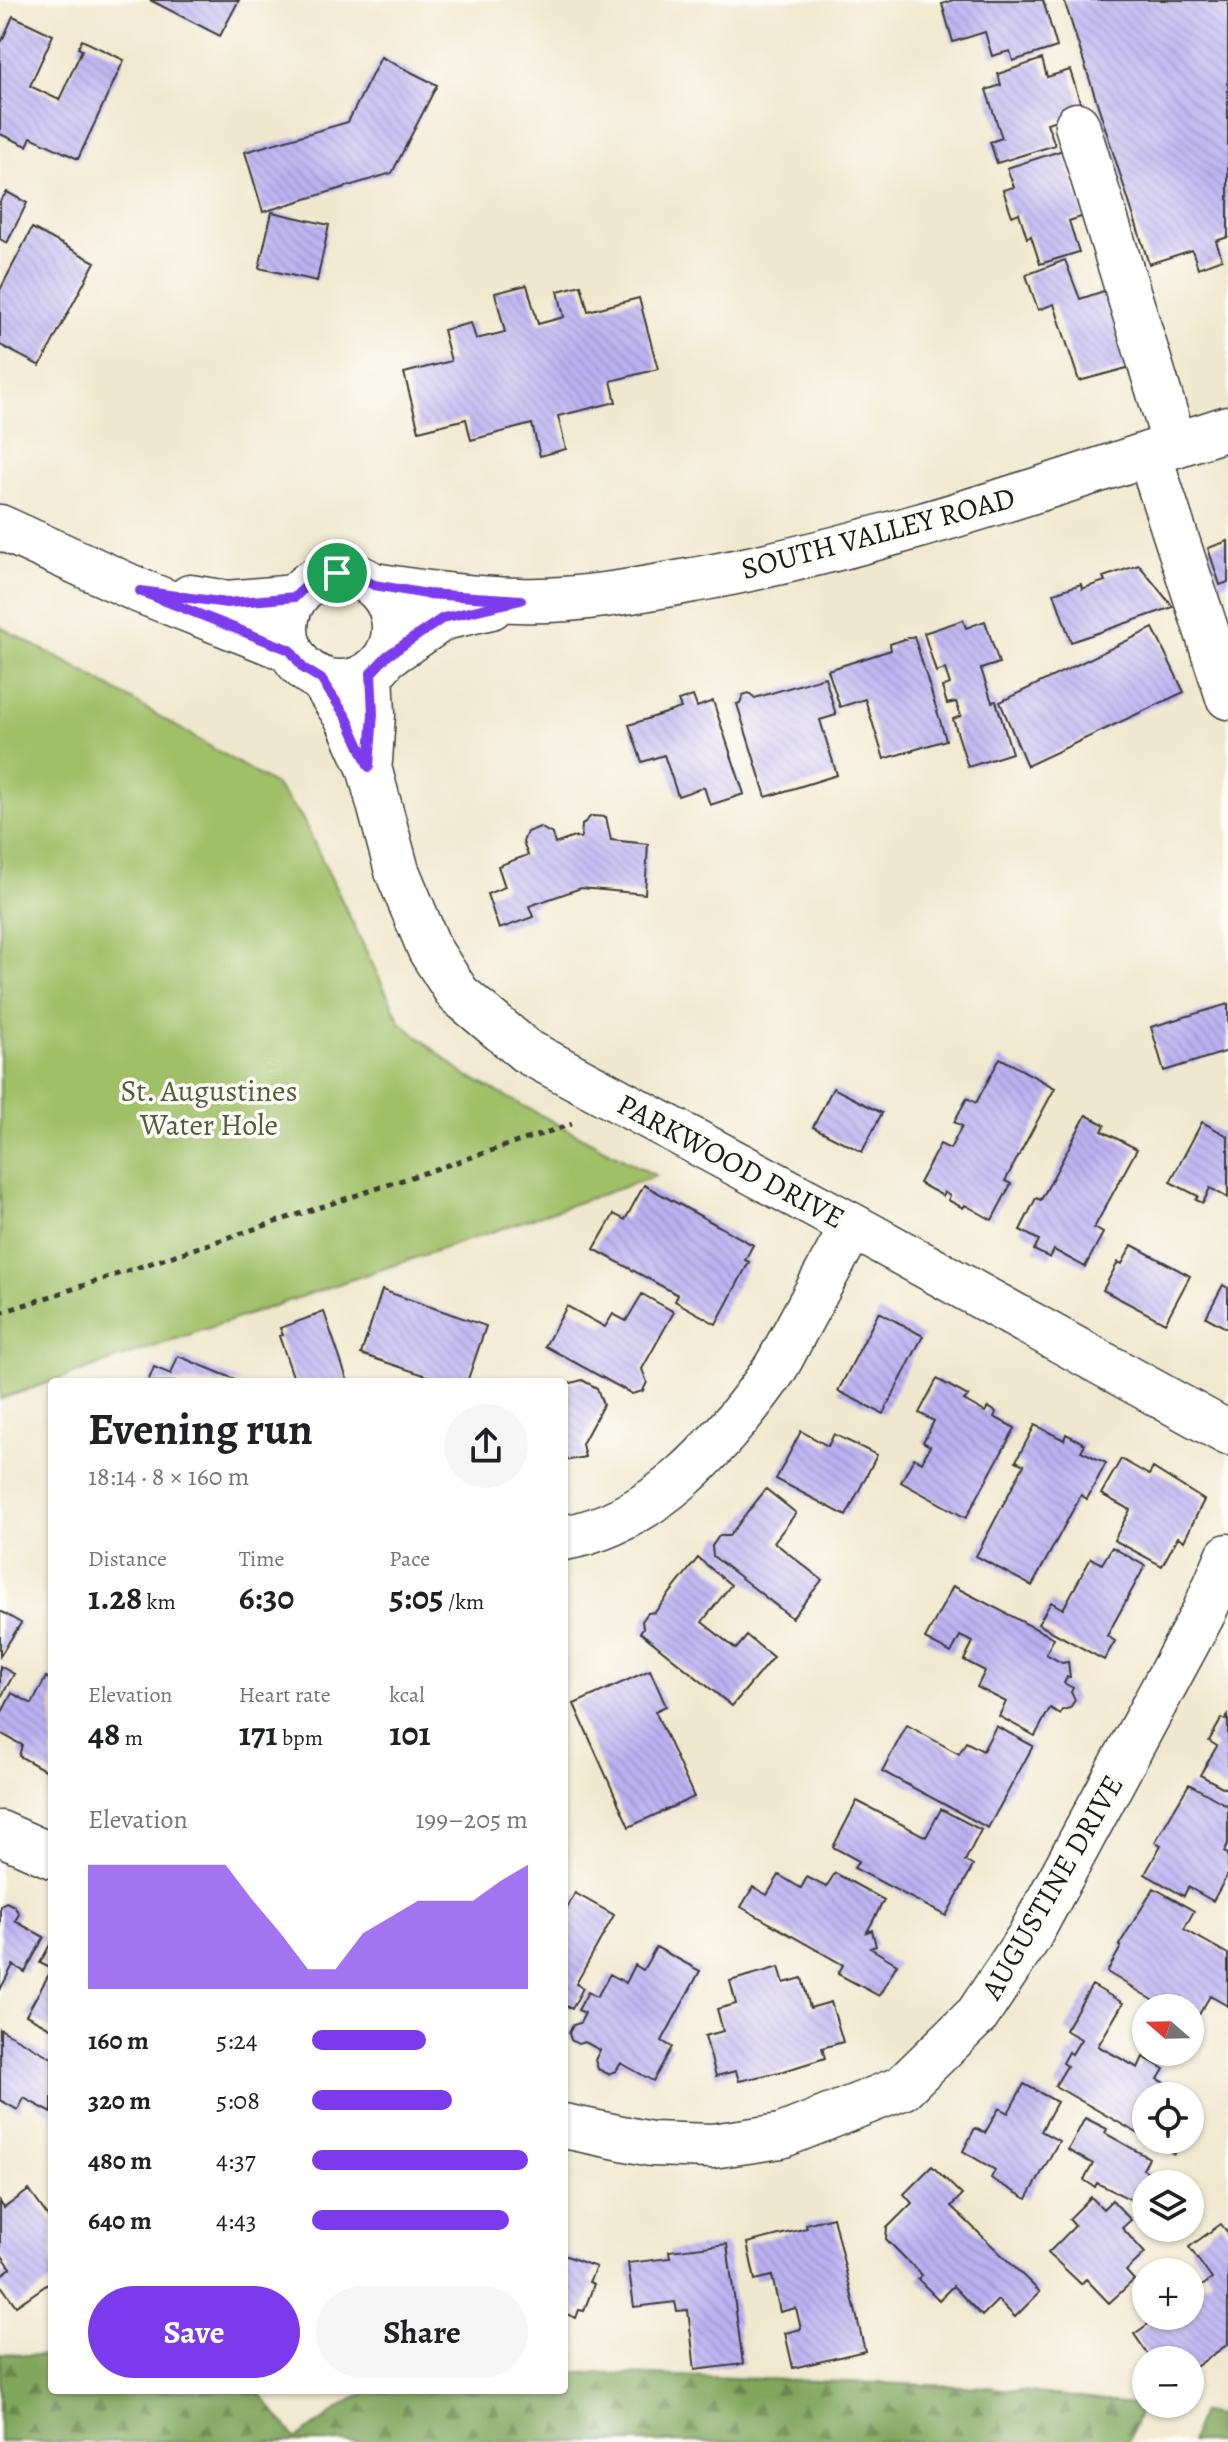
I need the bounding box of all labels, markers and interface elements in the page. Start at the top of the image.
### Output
street label: SOUTH VALLEY ROAD [737,477,1019,589]
pin [303,539,371,607]
icon: arrive [315,551,359,595]
park label: St. Augustines Water Hole [120,1071,298,1145]
street label: PARKWOOD DRIVE [610,1084,852,1238]
text: Evening run [88,1399,313,1459]
button: share [444,1404,528,1488]
text: 18:14 · 8 × 160 m [88,1459,249,1494]
text: Distance [88,1544,167,1574]
text: Time [239,1544,284,1574]
text: Pace [389,1544,430,1574]
text: 1.28 [88,1574,142,1621]
text: 6:30 [239,1574,294,1621]
text: 5:05 [389,1574,444,1621]
text: km [142,1587,176,1617]
text: /km [444,1587,484,1617]
text: Elevation [88,1680,172,1710]
text: Heart rate [239,1680,331,1710]
text: kcal [389,1680,425,1710]
text: 48 [88,1710,120,1757]
text: 171 [239,1710,278,1757]
text: 101 [389,1710,431,1757]
text: m [120,1723,143,1753]
text: bpm [278,1723,323,1753]
street label: AUGUSTINE DRIVE [971,1768,1133,2007]
text: Elevation [88,1802,188,1837]
text: 199–205 m [415,1802,528,1837]
north arrow [1132,1994,1204,2066]
map controls [1132,1994,1204,2418]
text: 160 m [88,2023,149,2058]
text: 5:24 [216,2023,258,2058]
button: locate [1132,2082,1204,2154]
text: 320 m [88,2083,151,2118]
text: 5:08 [216,2083,260,2118]
text: 480 m [88,2143,152,2178]
text: 4:37 [216,2143,256,2178]
button: layers [1132,2170,1204,2242]
text: 640 m [88,2203,152,2238]
text: 4:43 [216,2203,257,2238]
button: + [1132,2258,1204,2330]
button: Save [88,2286,300,2378]
button: Share [316,2286,528,2378]
button: − [1132,2346,1204,2418]

